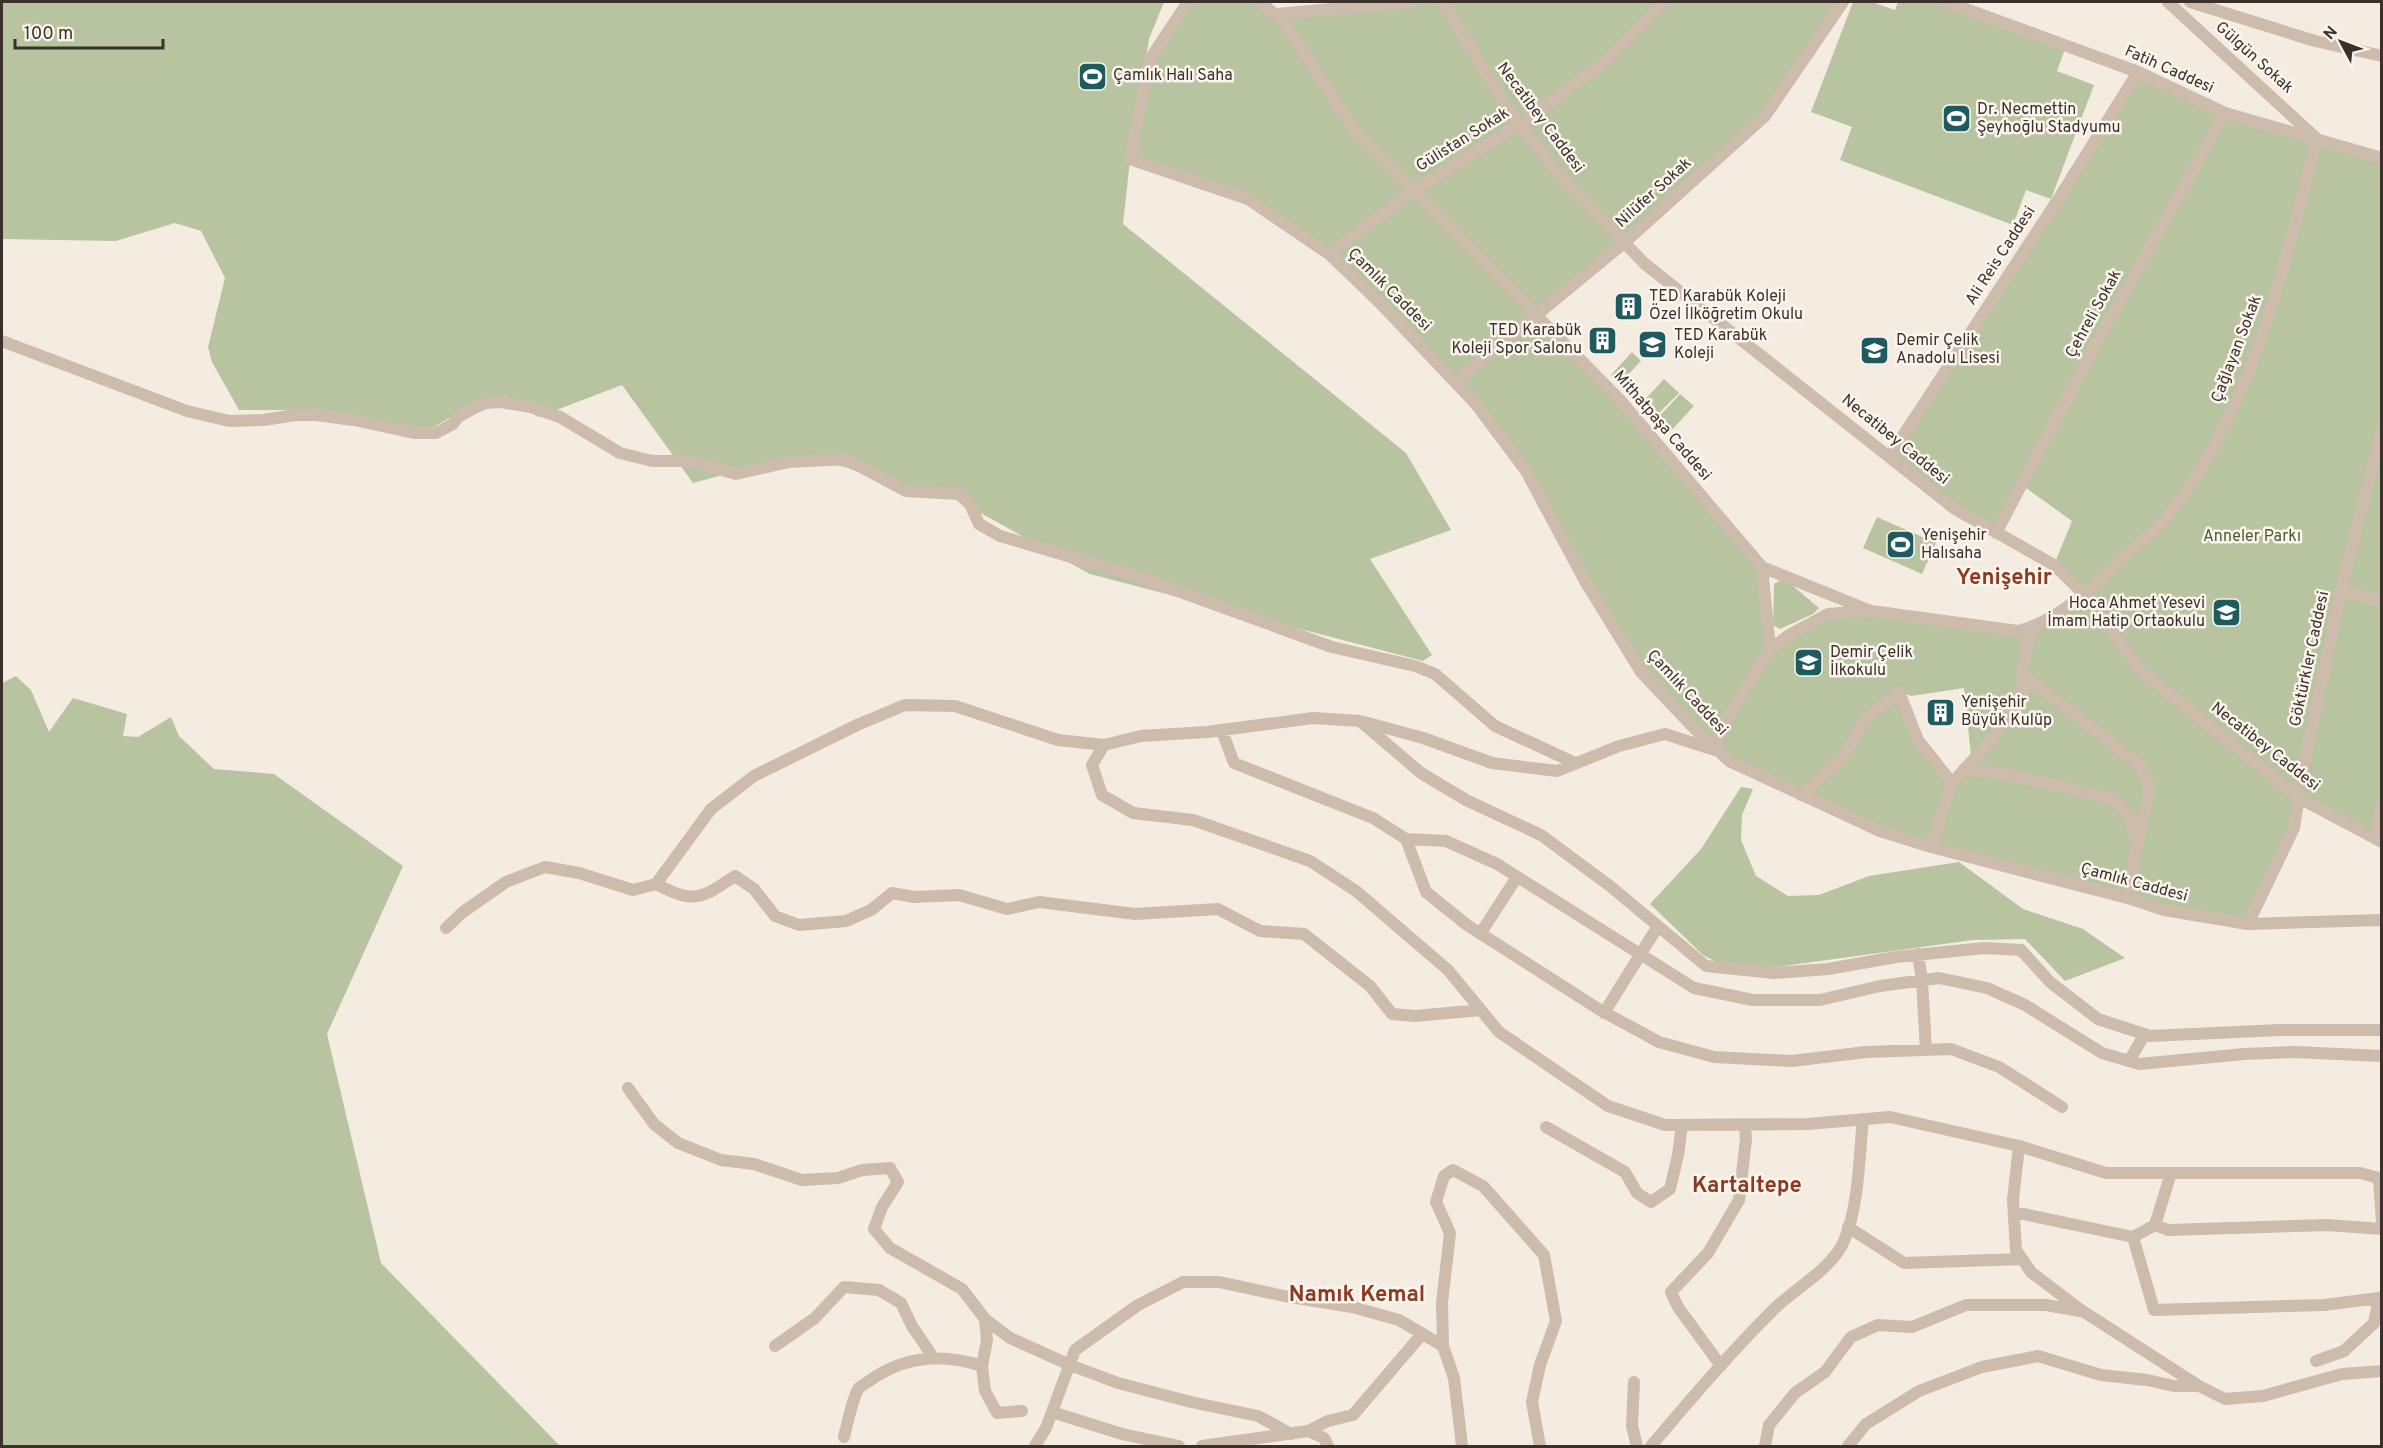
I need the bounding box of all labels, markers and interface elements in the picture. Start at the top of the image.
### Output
scale bar [15,12,164,50]
north arrow [2311,12,2371,72]
street label: Gülgün Sokak [2211,18,2297,98]
text: 100 m [24,23,73,46]
text: N [2320,23,2343,44]
street label: Fatih Caddesi [2121,41,2217,99]
street label: Necatibey Caddesi [1492,59,1588,177]
sports icon: Çamlık Halı Saha [1076,60,1108,92]
place label: Çamlık Halı Saha [1113,66,1233,86]
place label: Dr. Necmettin Şeyhoğlu Stadyumu [1977,100,2121,138]
street label: Gülistan Sokak [1413,103,1513,177]
sports icon: Dr. Necmettin Şeyhoğlu Stadyumu [1940,103,1972,135]
street label: Nilüfer Sokak [1612,154,1696,232]
street label: Ali Reis Caddesi [1962,203,2040,309]
street label: Çamlık Caddesi [1343,244,1435,336]
street label: Çehreli Sokak [2062,266,2126,362]
place label: TED Karabük Koleji Özel İlköğretim Okulu [1649,287,1803,325]
building icon: TED Karabük Koleji Özel İlköğretim Okulu [1612,290,1644,322]
street label: Çağlayan Sokak [2207,292,2267,406]
place label: TED Karabük Koleji Spor Salonu [1451,321,1582,359]
building icon: TED Karabük Koleji Spor Salonu [1587,324,1619,356]
place label: TED Karabük Koleji [1674,326,1767,364]
school or university icon: TED Karabük Koleji [1637,329,1669,361]
place label: Demir Çelik Anadolu Lisesi [1896,331,2000,369]
school or university icon: Demir Çelik Anadolu Lisesi [1859,334,1891,366]
street label: Mithatpaşa Caddesi [1609,367,1715,485]
street label: Necatibey Caddesi [1837,390,1953,490]
place label: Yenişehir Halısaha [1921,526,1987,564]
park label: Anneler Parkı [2203,527,2301,547]
sports icon: Yenişehir Halısaha [1884,529,1916,561]
district label: Yenişehir [1956,565,2052,592]
street label: Göktürkler Caddesi [2286,589,2334,729]
place label: Hoca Ahmet Yesevi İmam Hatip Ortaokulu [2047,594,2205,632]
school or university icon: Hoca Ahmet Yesevi İmam Hatip Ortaokulu [2210,597,2242,629]
place label: Demir Çelik İlkokulu [1830,643,1913,681]
street label: Çamlık Caddesi [1642,646,1732,740]
school or university icon: Demir Çelik İlkokulu [1793,646,1825,678]
place label: Yenişehir Büyük Kulüp [1961,693,2052,731]
building icon: Yenişehir Büyük Kulüp [1924,696,1956,728]
street label: Necatibey Caddesi [2207,698,2323,796]
street label: Çamlık Caddesi [2078,859,2190,907]
district label: Kartaltepe [1692,1173,1802,1200]
district label: Namık Kemal [1289,1282,1425,1309]

